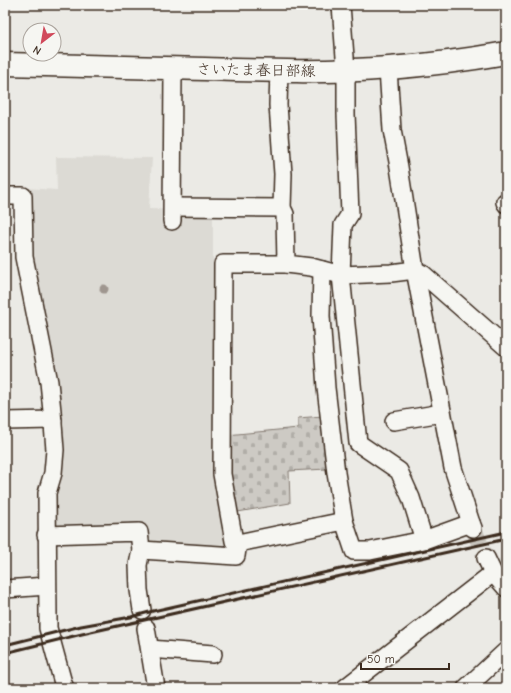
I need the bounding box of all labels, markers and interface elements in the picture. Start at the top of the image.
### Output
north arrow [22,22,62,62]
text: N [31,43,44,58]
street label: さいたま春日部線 [196,60,316,80]
scale bar [361,645,449,671]
text: 50 m [367,652,395,666]

